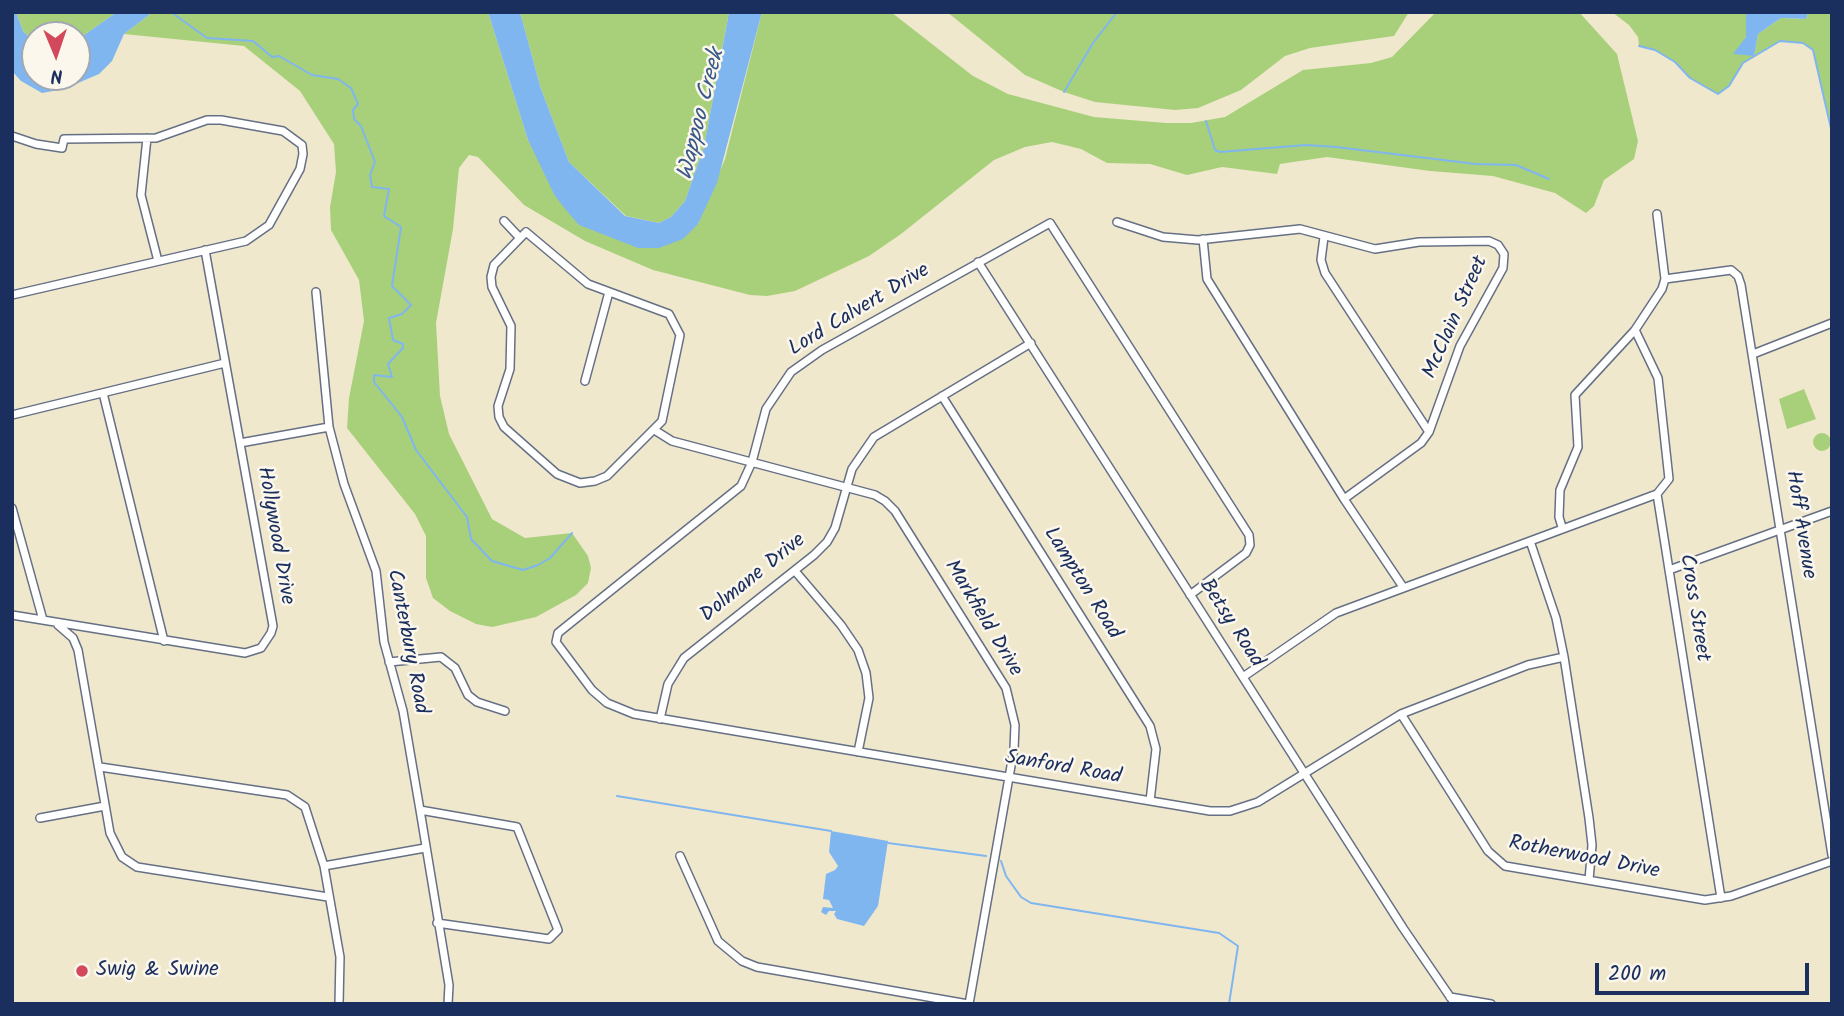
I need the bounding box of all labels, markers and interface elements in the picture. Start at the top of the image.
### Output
north arrow [21,21,91,91]
water label: Wappoo Creek [673,47,733,183]
text: N [50,60,63,90]
street label: McClain Street [1419,253,1495,383]
street label: Lord Calvert Drive [785,259,935,363]
street label: Hollywood Drive [249,465,299,607]
street label: Hoff Avenue [1778,469,1820,581]
street label: Lampton Road [1037,523,1125,645]
street label: Dolmane Drive [696,529,812,629]
street label: Cross Street [1672,552,1714,664]
street label: Markfield Drive [937,556,1027,682]
street label: Canterbury Road [380,568,432,716]
street label: Betsy Road [1192,575,1268,673]
street label: Sanford Road [1003,746,1123,792]
street label: Rotherwood Drive [1506,832,1662,886]
scale bar [1599,950,1812,994]
place label: Swig & Swine [96,958,219,984]
text: 200 m [1608,958,1666,991]
marker: Swig & Swine [74,963,90,979]

